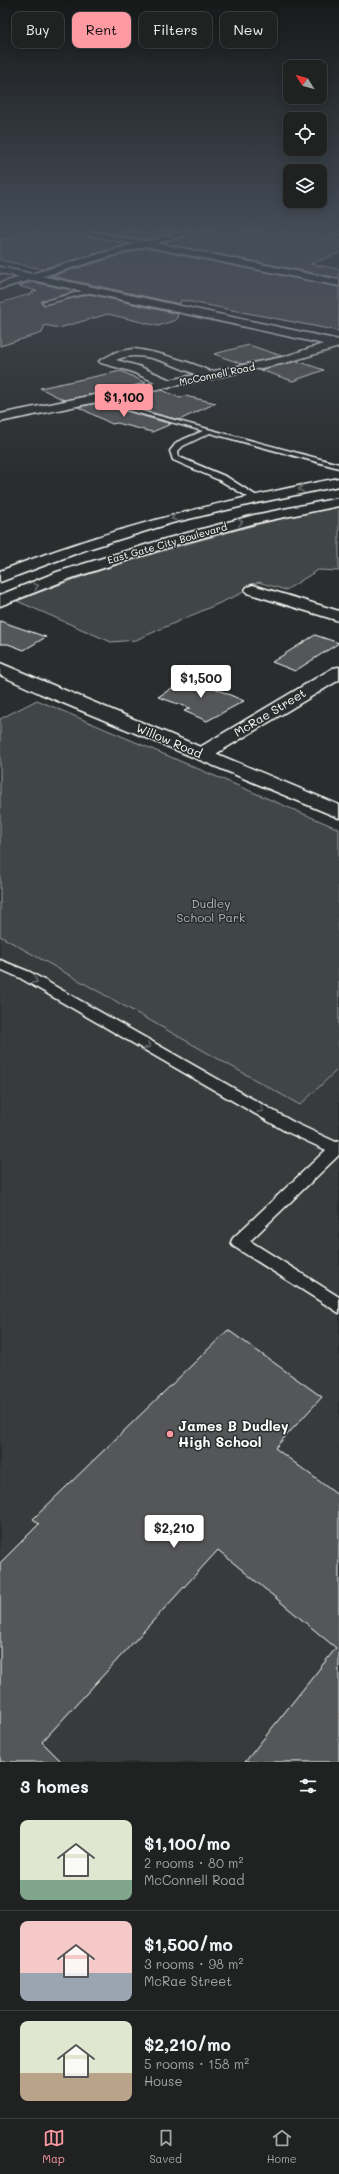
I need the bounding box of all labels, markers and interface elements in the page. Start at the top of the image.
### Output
chip: Buy [12,12,64,48]
chip: Rent [72,12,131,48]
chip: Filters [139,12,212,48]
chip: New [220,12,277,48]
north arrow [283,60,327,104]
map controls [283,60,327,208]
button: locate [283,112,327,156]
button: layers [283,164,327,208]
street label: McConnell Road [178,359,256,389]
pin: $1,100 [91,384,157,418]
text: $1,100 [104,388,144,405]
one-way arrow [297,484,304,493]
one-way arrow [171,513,178,522]
street label: East Gate City Boulevard [105,519,229,567]
one-way arrow [237,519,244,527]
one-way arrow [32,582,39,590]
pin: $1,500 [168,665,234,699]
text: $1,500 [180,669,222,686]
street label: McRae Street [231,684,308,740]
street label: Willow Road [134,719,205,761]
park label: Dudley School Park [177,895,245,925]
one-way arrow [31,976,38,983]
one-way arrow [144,1041,151,1048]
one-way arrow [256,1106,264,1113]
place label: James B Dudley High School [178,1416,289,1451]
marker: James B Dudley High School [165,1429,175,1439]
pin: $2,210 [141,1515,207,1549]
text: $2,210 [154,1519,194,1536]
text: 3 homes [20,1775,89,1797]
icon: filters [297,1775,319,1797]
text: $1,100/mo [144,1832,230,1854]
icon: home [52,1836,100,1884]
text: 2 rooms · 80 m² [144,1854,243,1871]
text: McConnell Road [144,1871,245,1888]
text: $1,500/mo [144,1933,233,1955]
icon: home [52,1937,100,1985]
text: 3 rooms · 98 m² [144,1955,243,1972]
text: McRae Street [144,1972,232,1989]
text: $2,210/mo [144,2033,231,2055]
icon: home [52,2037,100,2085]
text: 5 rooms · 158 m² [144,2055,249,2072]
text: House [144,2072,182,2089]
tab: Map [42,2127,65,2166]
tab: Saved [149,2127,182,2166]
tab: Home [267,2127,297,2166]

